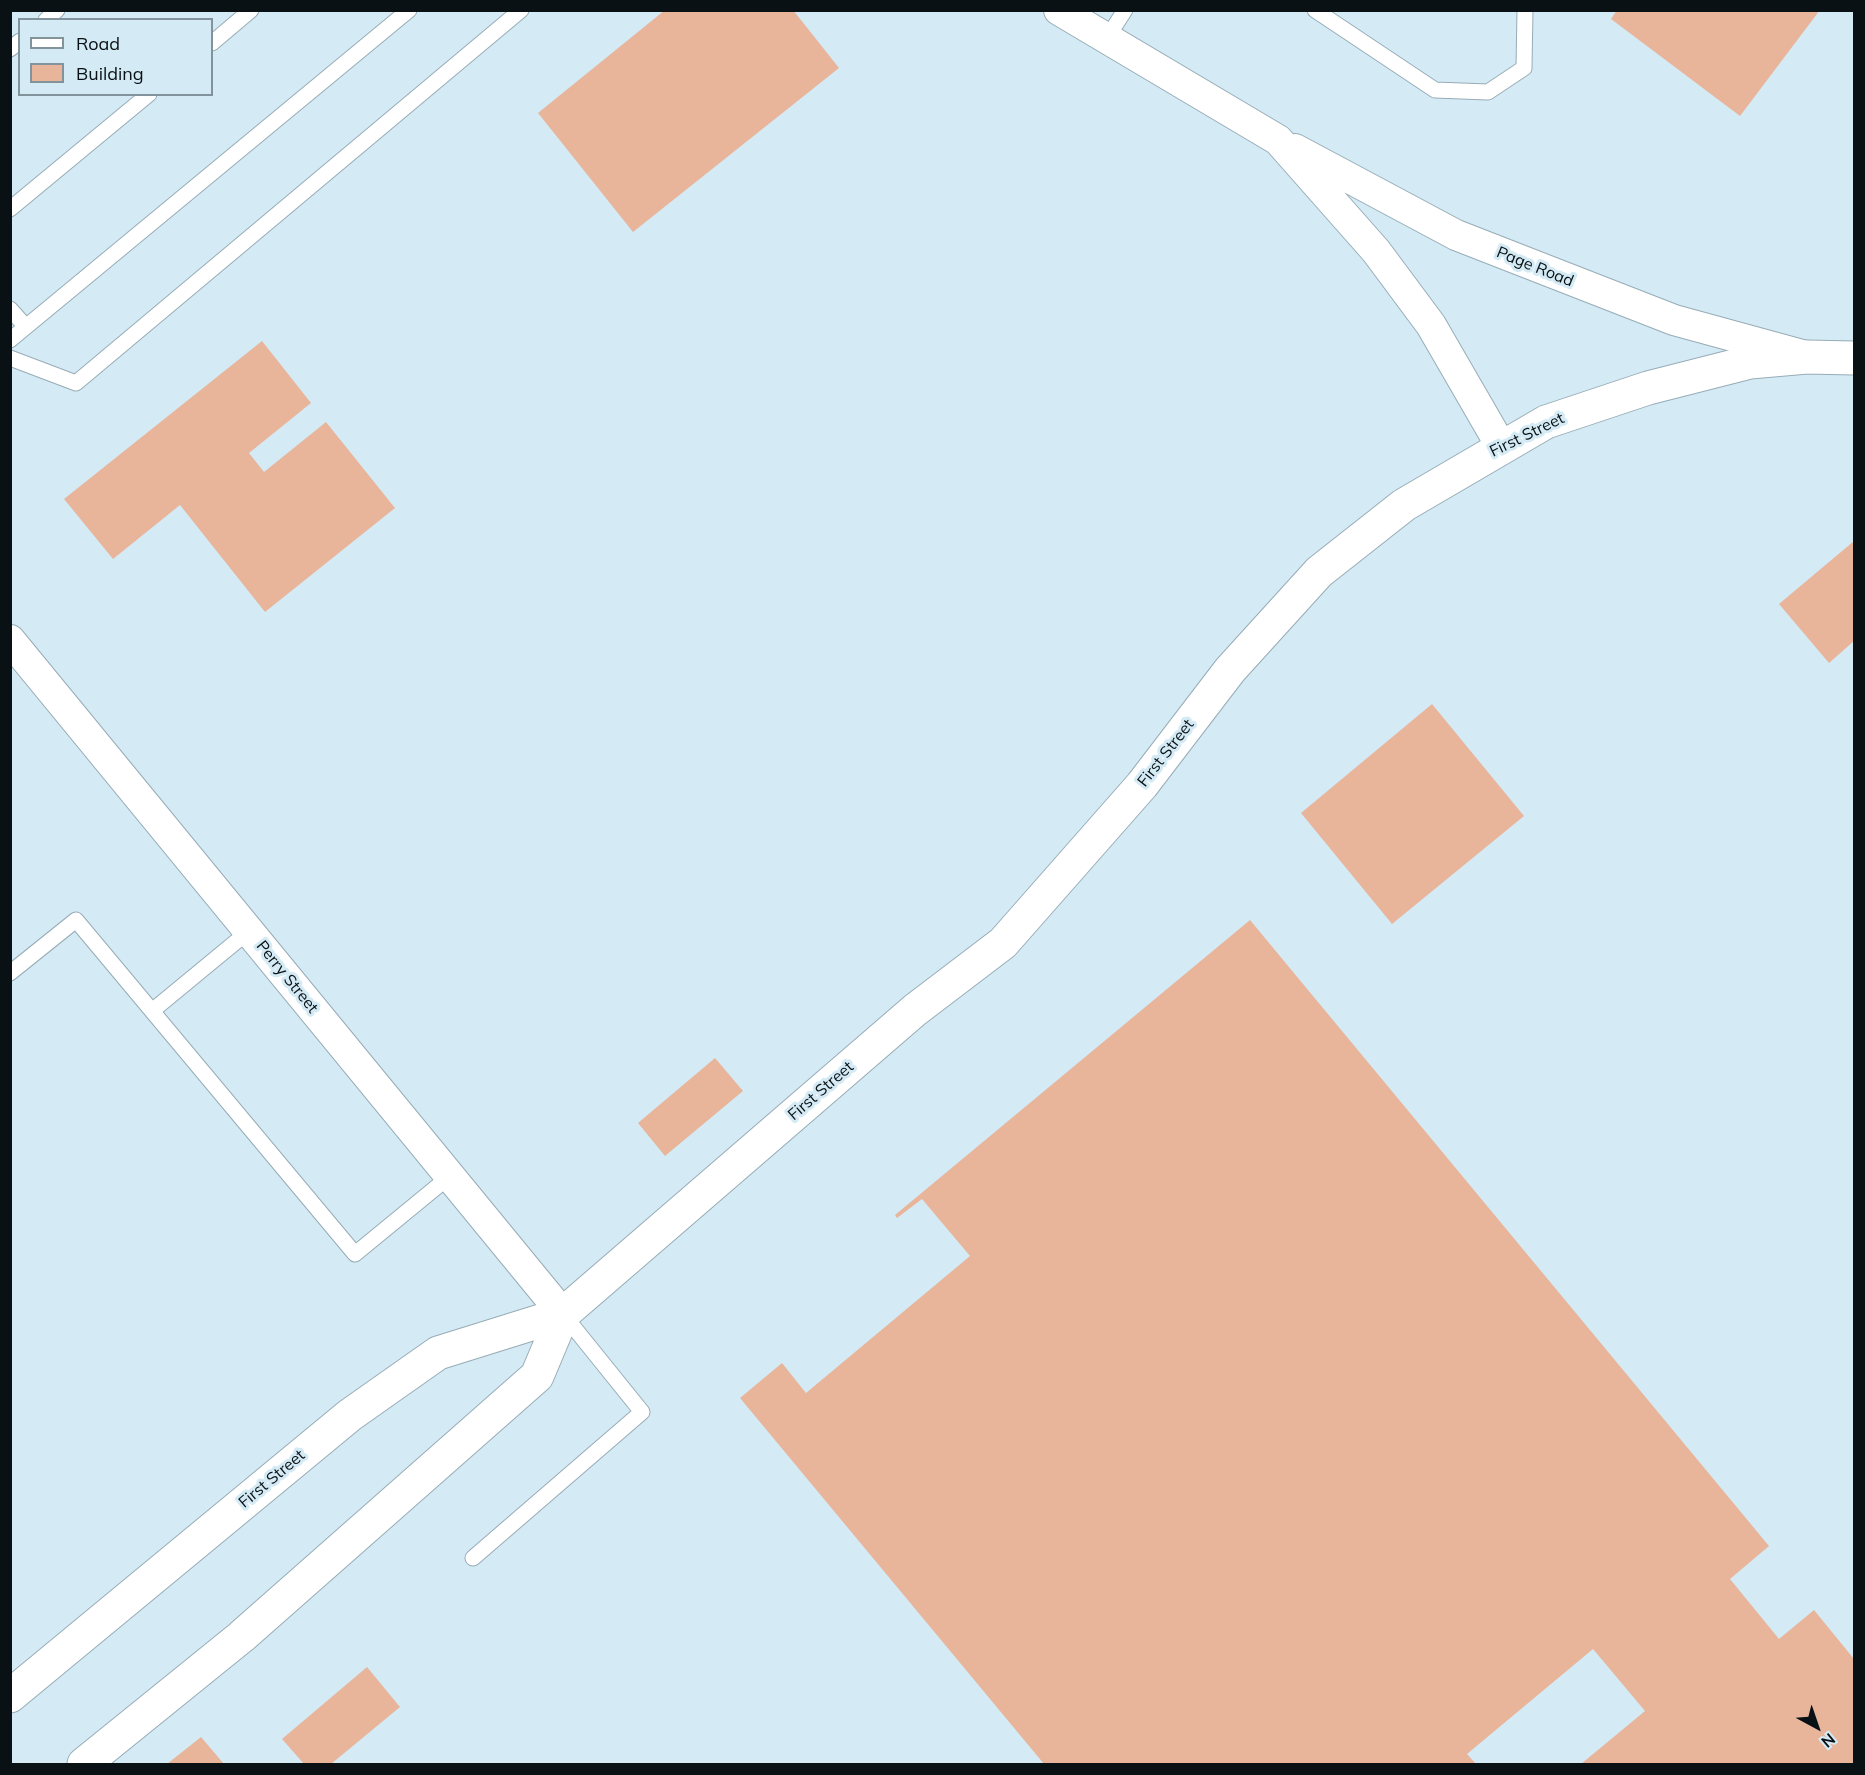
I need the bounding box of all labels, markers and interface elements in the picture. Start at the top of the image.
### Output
legend [18,18,213,96]
text: Road [76,32,120,55]
text: Building [76,62,144,85]
street label: Page Road [1494,243,1576,291]
street label: First Street [1487,409,1567,461]
street label: First Street [1134,715,1198,791]
street label: Perry Street [252,937,322,1017]
street label: First Street [784,1057,858,1125]
street label: First Street [235,1446,309,1512]
north arrow [1787,1697,1847,1757]
text: N [1818,1729,1840,1752]

